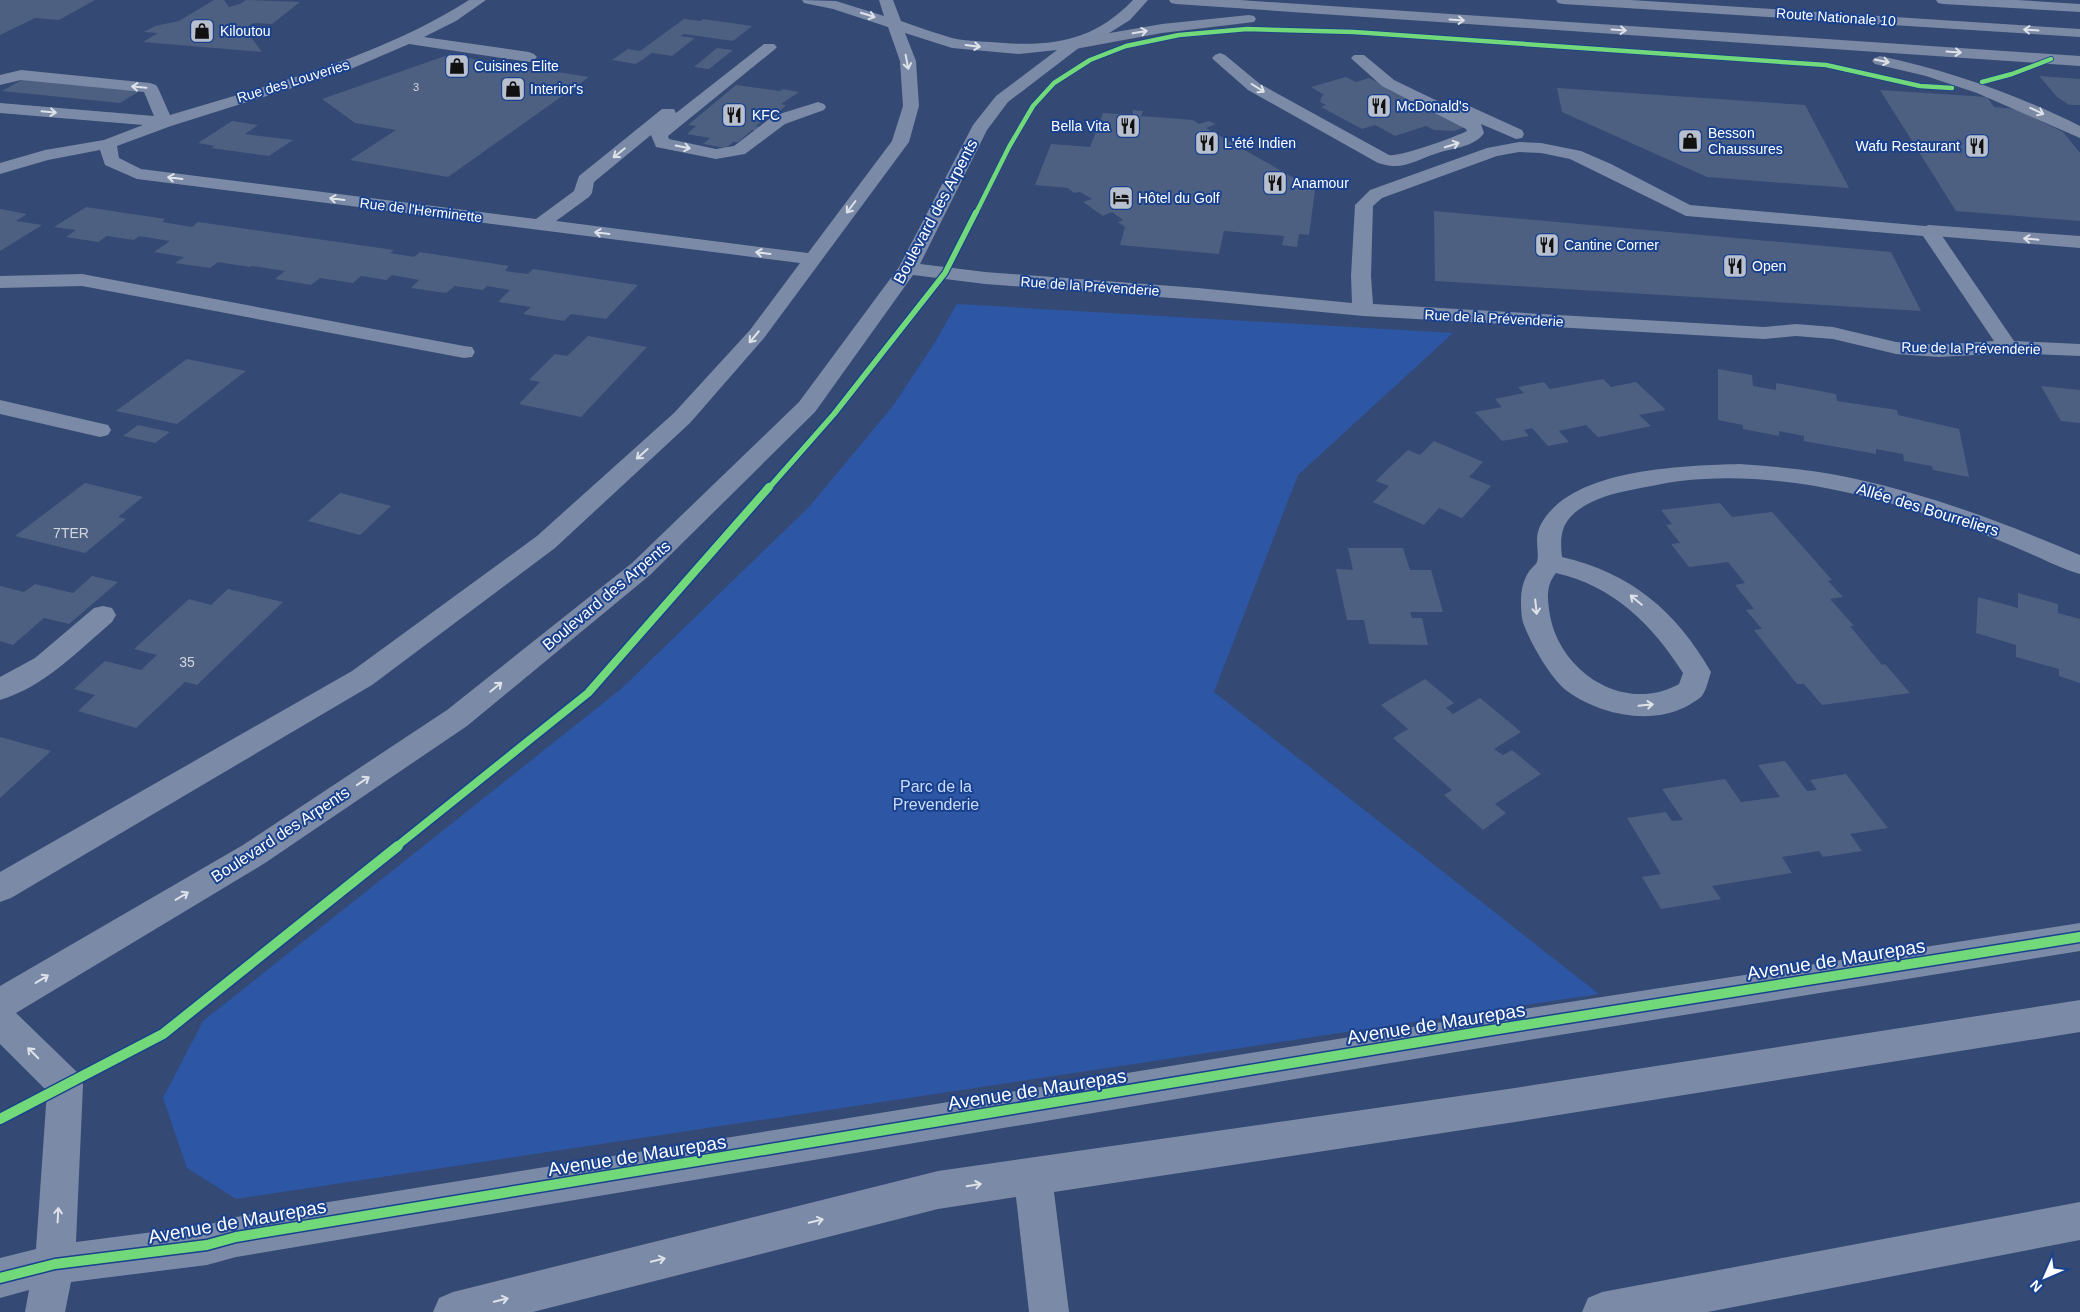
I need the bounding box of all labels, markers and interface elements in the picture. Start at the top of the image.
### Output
street label: Route Nationale 10 [1776,5,1897,29]
one-way arrow [860,11,876,21]
one-way arrow [1449,15,1465,24]
shop icon: Kiloutou [189,18,215,44]
place label: Kiloutou [220,23,271,39]
one-way arrow [2024,25,2040,35]
one-way arrow [1132,26,1148,36]
one-way arrow [1611,26,1627,35]
one-way arrow [965,41,981,51]
one-way arrow [1946,48,1962,57]
shop icon: Cuisines Elite [444,53,470,79]
one-way arrow [903,54,912,70]
street label: Rue des Louveries [235,56,351,106]
one-way arrow [1874,57,1890,66]
place label: Cuisines Elite [474,58,559,74]
shop icon: Interior's [500,76,526,102]
house number: 3 [413,81,419,93]
place label: Interior's [530,81,583,97]
one-way arrow [131,82,147,91]
one-way arrow [1251,84,1265,94]
restaurant icon: McDonald's [1366,93,1392,119]
place label: McDonald's [1396,98,1469,114]
restaurant icon: KFC [721,102,747,128]
one-way arrow [2029,106,2044,116]
one-way arrow [40,107,56,117]
place label: KFC [752,107,780,123]
restaurant icon: Bella Vita [1115,113,1141,139]
place label: Bella Vita [1051,118,1110,134]
place label: Besson Chaussures [1708,125,1783,157]
shop icon: Besson Chaussures [1677,128,1703,154]
restaurant icon: L'été Indien [1194,130,1220,156]
restaurant icon: Wafu Restaurant [1964,133,1990,159]
place label: L'été Indien [1224,135,1296,151]
street label: Boulevard des Arpents [890,136,981,286]
place label: Wafu Restaurant [1855,138,1960,154]
one-way arrow [1444,139,1460,149]
one-way arrow [675,143,691,153]
one-way arrow [613,147,626,158]
restaurant icon: Anamour [1262,170,1288,196]
one-way arrow [168,173,184,183]
place label: Anamour [1292,175,1349,191]
hotel icon: Hôtel du Golf [1108,185,1134,211]
place label: Hôtel du Golf [1138,190,1220,206]
one-way arrow [329,194,345,204]
street label: Rue de l'Herminette [359,195,483,225]
one-way arrow [846,200,856,214]
one-way arrow [594,228,610,238]
restaurant icon: Cantine Corner [1534,232,1560,258]
one-way arrow [2024,234,2040,243]
place label: Cantine Corner [1564,237,1659,253]
one-way arrow [755,248,771,258]
restaurant icon: Open [1722,253,1748,279]
place label: Open [1752,258,1786,274]
street label: Rue de la Prévenderie [1020,273,1160,299]
street label: Rue de la Prévenderie [1424,306,1564,330]
one-way arrow [749,330,760,343]
street label: Rue de la Prévenderie [1901,339,2041,357]
one-way arrow [636,448,648,460]
street label: Allée des Bourreliers [1855,480,2001,539]
house number: 7TER [53,525,89,541]
street label: Boulevard des Arpents [539,537,673,654]
one-way arrow [1630,594,1643,605]
one-way arrow [1531,599,1540,615]
house number: 35 [179,654,195,670]
one-way arrow [489,682,502,693]
one-way arrow [1637,700,1653,710]
one-way arrow [356,776,370,786]
park label: Parc de la Prevenderie [893,778,979,813]
street label: Boulevard des Arpents [208,783,352,885]
one-way arrow [174,891,188,901]
street label: Avenue de Maurepas [1745,935,1927,984]
one-way arrow [34,974,48,984]
street label: Avenue de Maurepas [1345,999,1527,1048]
one-way arrow [27,1047,39,1059]
street label: Avenue de Maurepas [946,1065,1128,1114]
street label: Avenue de Maurepas [546,1131,728,1180]
one-way arrow [966,1179,982,1189]
street label: Avenue de Maurepas [146,1195,328,1247]
one-way arrow [53,1208,62,1224]
one-way arrow [807,1216,823,1225]
north arrow [2020,1252,2070,1302]
one-way arrow [650,1255,666,1264]
text: N [2027,1277,2045,1295]
one-way arrow [492,1295,508,1304]

